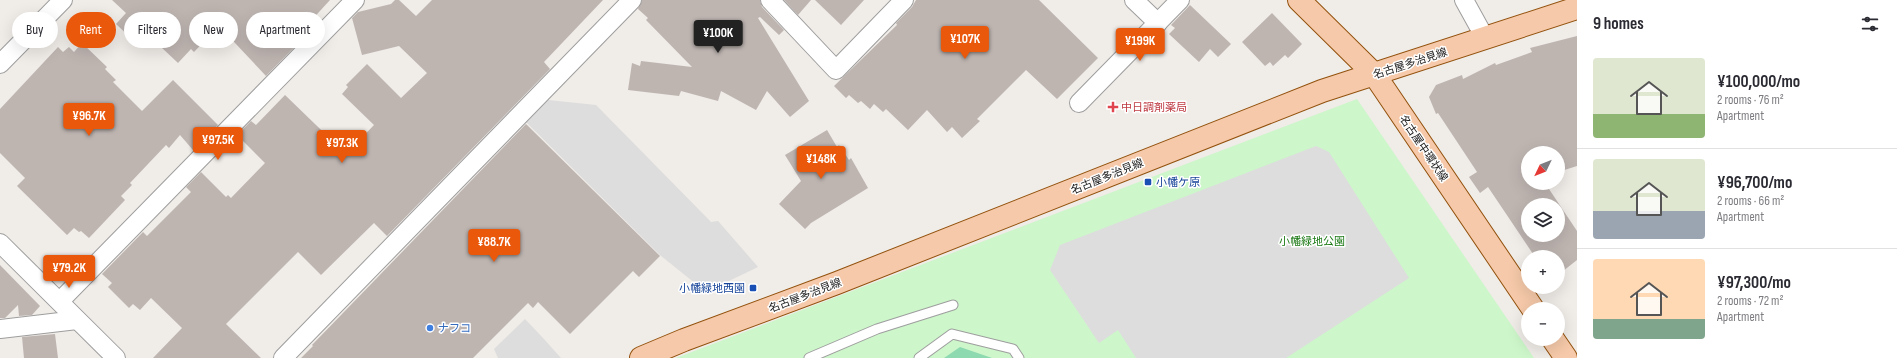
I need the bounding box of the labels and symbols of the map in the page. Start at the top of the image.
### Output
pin: ¥100K [690,20,746,54]
pin: ¥107K [937,26,993,60]
pin: ¥199K [1112,28,1168,62]
street label: 名古屋多治見線 [1372,45,1449,82]
place label: 中日調剤薬局 [1121,101,1187,114]
marker: 中日調剤薬局 [1108,102,1118,112]
pin: ¥96.7K [56,103,122,137]
street label: 名古屋中環状線 [1397,113,1451,184]
pin: ¥97.5K [185,127,251,161]
pin: ¥97.3K [309,130,375,164]
pin: ¥148K [793,146,849,180]
north arrow [1521,146,1565,190]
street label: 名古屋多治見線 [1069,156,1145,197]
place label: 小幡ケ原 [1156,176,1200,189]
marker: 小幡ケ原 [1143,177,1153,187]
pin: ¥88.7K [461,229,527,263]
park label: 小幡緑地公園 [1279,235,1345,248]
pin: ¥79.2K [36,255,102,289]
street label: 名古屋多治見線 [767,276,843,315]
place label: 小幡緑地西園 [679,282,745,295]
marker: 小幡緑地西園 [748,283,758,293]
place label: ナフコ [438,322,471,335]
marker: ナフコ [425,323,435,333]

